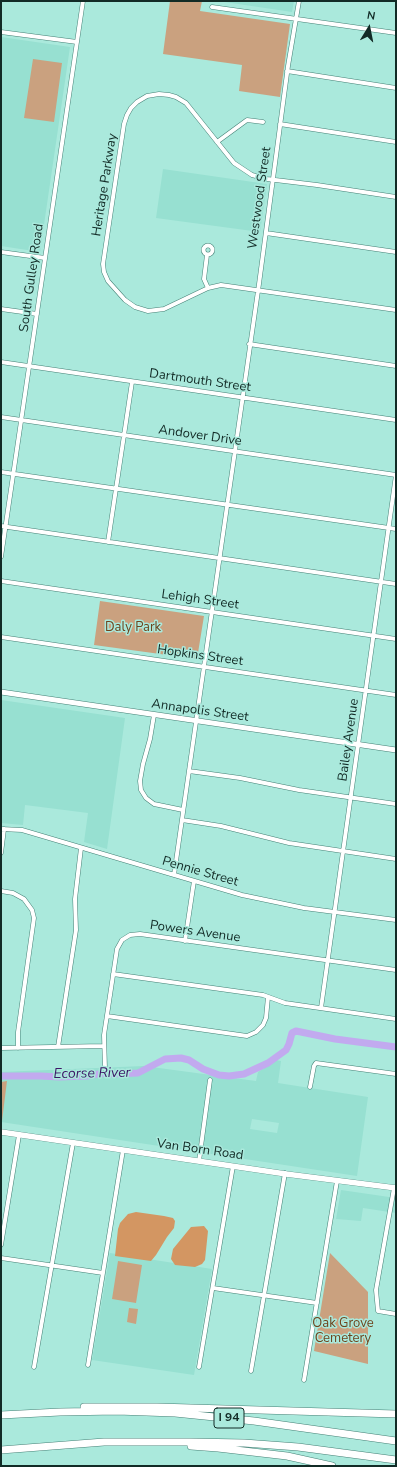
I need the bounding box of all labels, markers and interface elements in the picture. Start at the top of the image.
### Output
north arrow [349,8,389,48]
text: N [366,8,377,24]
street label: Heritage Parkway [89,132,121,238]
street label: Westwood Street [245,146,275,250]
street label: South Gulley Road [17,223,47,333]
street label: Dartmouth Street [148,366,252,396]
street label: Andover Drive [157,422,243,450]
street label: Lehigh Street [160,587,240,613]
park label: Daly Park [105,620,161,636]
street label: Hopkins Street [156,642,244,670]
street label: Annapolis Street [150,696,250,726]
street label: Bailey Avenue [335,698,363,782]
street label: Pennie Street [160,854,240,890]
street label: Powers Avenue [149,918,241,946]
water label: Ecorse River [53,1065,131,1083]
street label: Van Born Road [156,1136,244,1164]
park label: Oak Grove Cemetery [312,1316,374,1347]
road number: I 94 [214,1408,244,1428]

